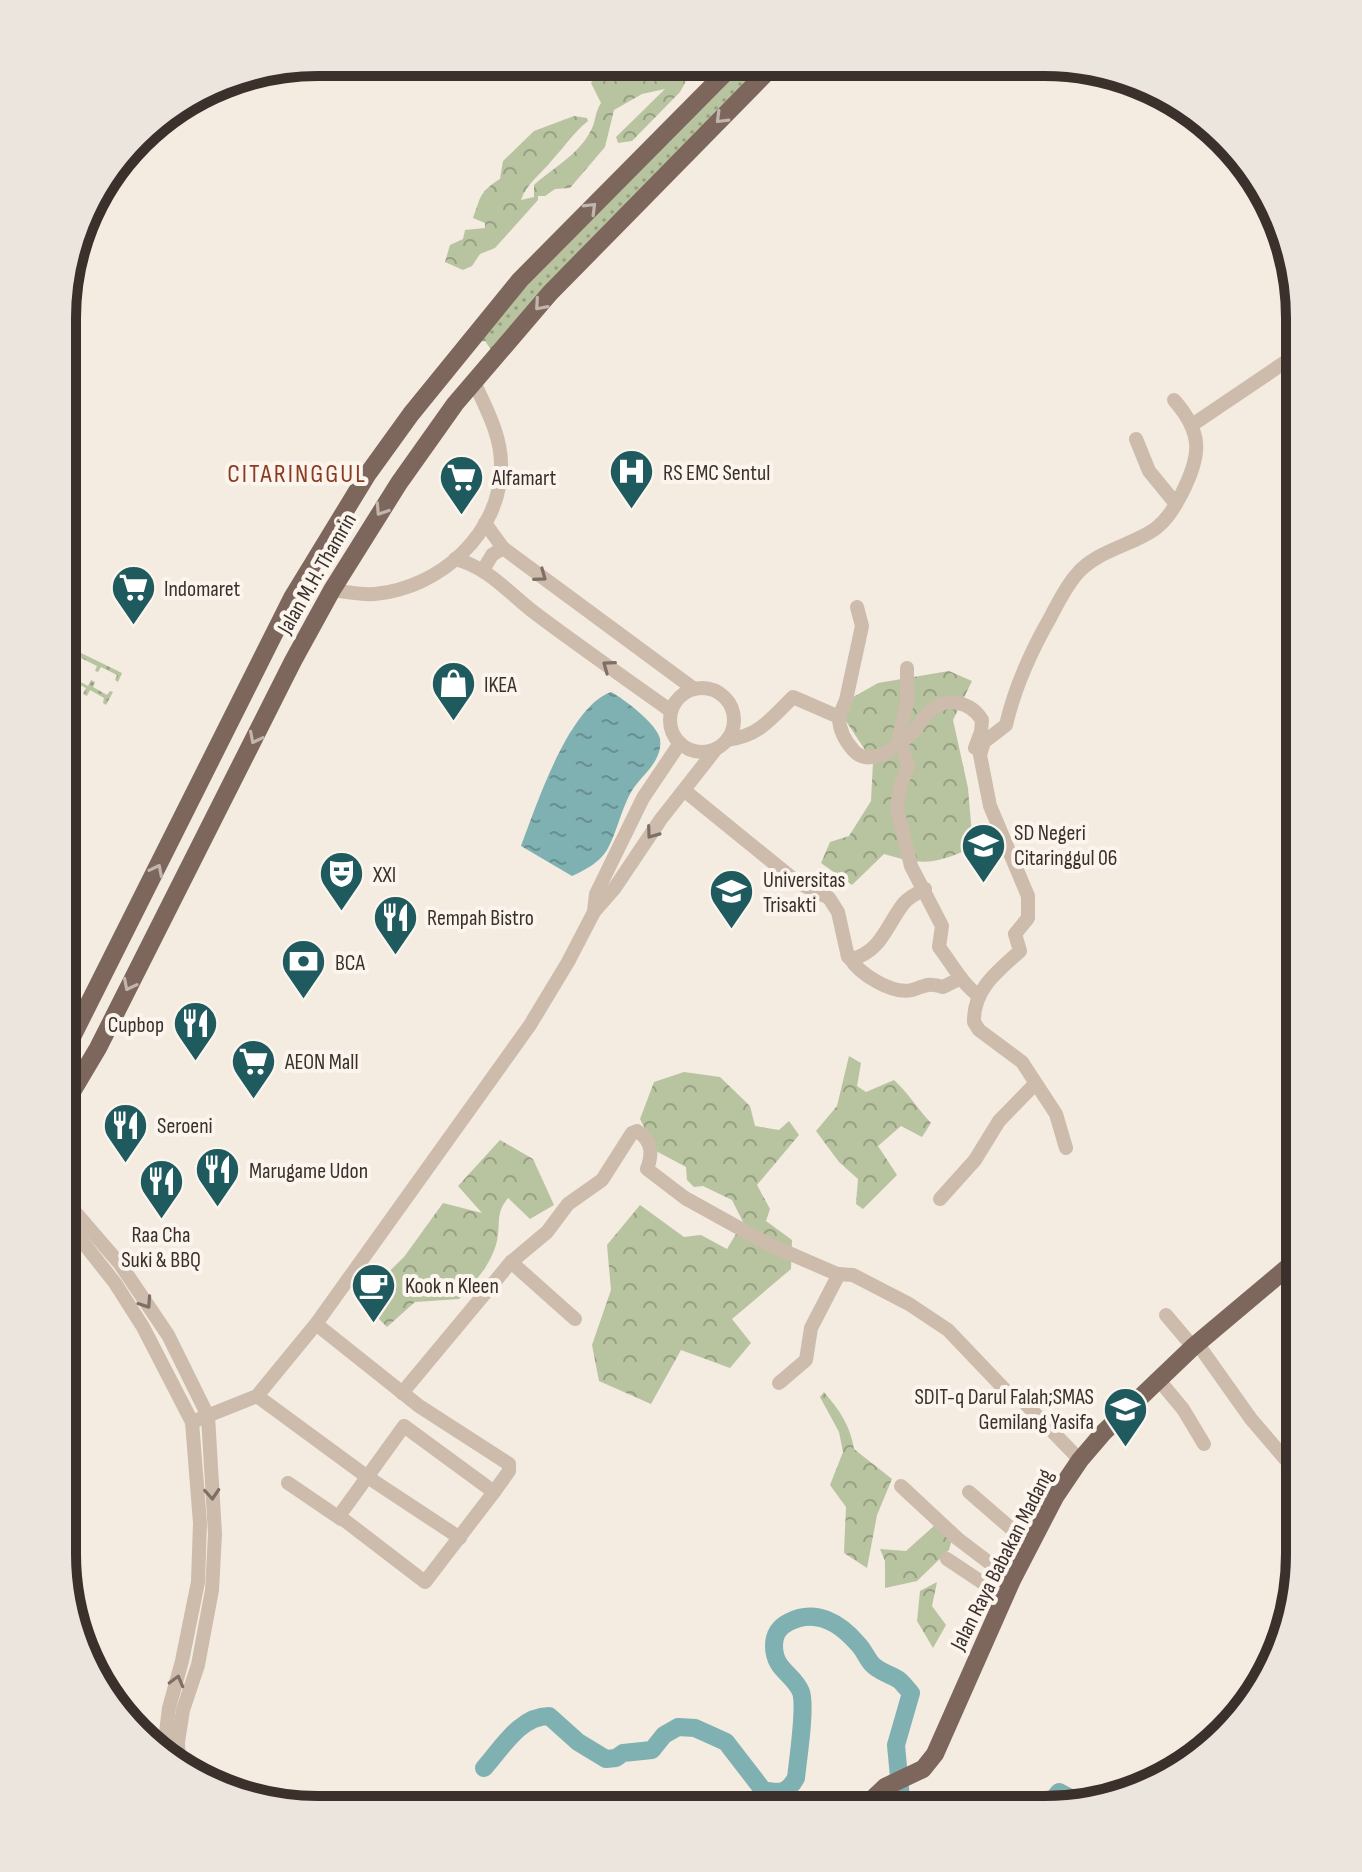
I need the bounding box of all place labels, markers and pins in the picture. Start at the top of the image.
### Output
hospital icon: RS EMC Sentul [608,448,656,511]
supermarket icon: Alfamart [437,453,485,516]
place label: RS EMC Sentul [663,460,770,487]
place label: Alfamart [491,465,557,492]
supermarket icon: Indomaret [109,564,157,627]
place label: Indomaret [164,576,240,603]
shop icon: IKEA [429,660,477,723]
place label: IKEA [484,672,517,699]
place label: SD Negeri Citaringgul 06 [1014,820,1117,872]
school or university icon: SD Negeri Citaringgul 06 [959,821,1007,884]
theatre icon: XXI [318,850,366,913]
place label: XXI [372,862,396,889]
place label: Universitas Trisakti [763,867,846,919]
school or university icon: Universitas Trisakti [708,868,756,931]
restaurant icon: Rempah Bistro [372,893,420,956]
place label: Rempah Bistro [427,905,534,932]
bank icon: BCA [280,938,328,1001]
place label: BCA [335,950,366,977]
restaurant icon: Cupbop [171,1000,219,1063]
place label: Cupbop [108,1012,164,1039]
supermarket icon: AEON Mall [230,1037,278,1100]
place label: AEON Mall [284,1049,358,1076]
restaurant icon: Seroeni [102,1101,150,1164]
place label: Seroeni [157,1113,213,1140]
restaurant icon: Marugame Udon [194,1146,242,1209]
restaurant icon: Raa Cha Suki & BBQ [137,1157,185,1220]
place label: Marugame Udon [249,1158,368,1185]
place label: Raa Cha Suki & BBQ [121,1222,201,1274]
cafe icon: Kook n Kleen [350,1261,398,1324]
place label: Kook n Kleen [405,1273,499,1300]
place label: SDIT-q Darul Falah;SMAS Gemilang Yasifa [914,1384,1094,1436]
school or university icon: SDIT-q Darul Falah;SMAS Gemilang Yasifa [1101,1385,1149,1448]

